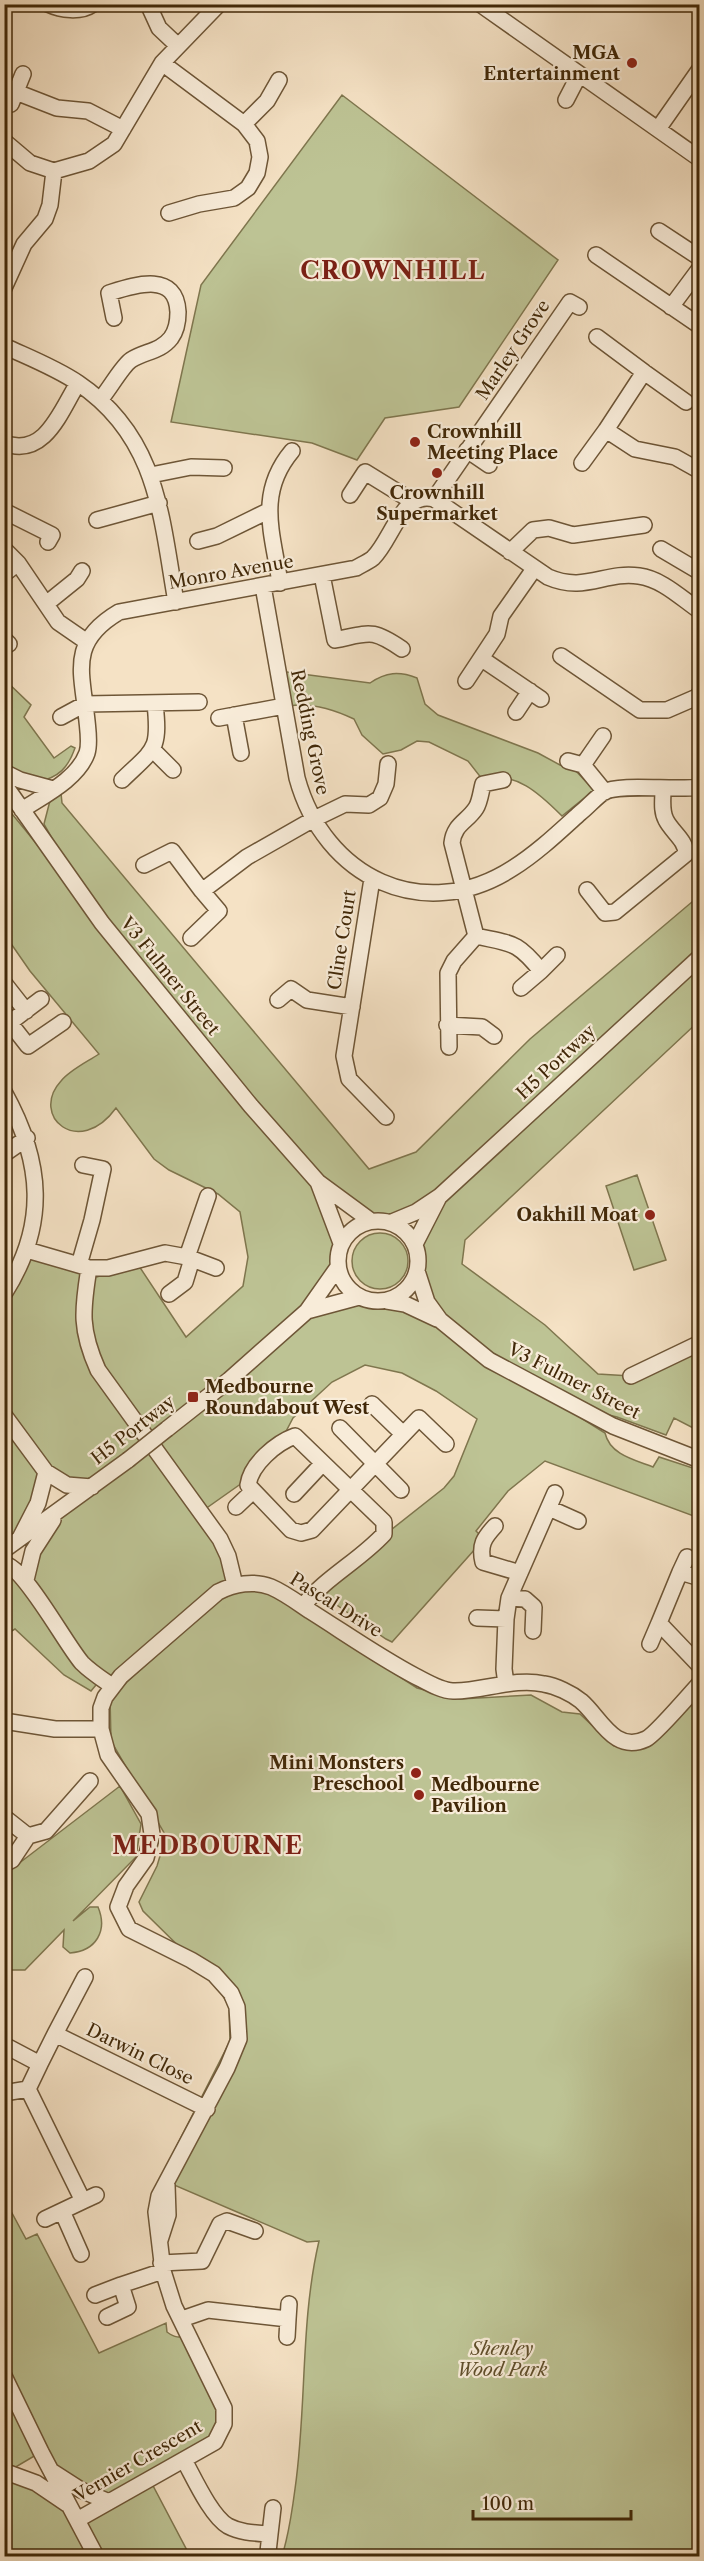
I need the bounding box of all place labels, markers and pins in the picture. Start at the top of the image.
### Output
place label: MGA Entertainment [483,42,621,85]
marker: MGA Entertainment [625,56,639,70]
place label: Crownhill Meeting Place [427,421,558,464]
marker: Crownhill Meeting Place [408,435,422,449]
marker: Crownhill Supermarket [430,466,444,480]
place label: Crownhill Supermarket [376,482,499,525]
place label: Oakhill Moat [517,1204,639,1226]
marker: Oakhill Moat [643,1208,657,1222]
place label: Medbourne Roundabout West [205,1376,370,1419]
marker: Medbourne Roundabout West [186,1390,200,1404]
place label: Mini Monsters Preschool [269,1752,404,1795]
marker: Mini Monsters Preschool [409,1766,423,1780]
place label: Medbourne Pavilion [431,1774,540,1817]
marker: Medbourne Pavilion [412,1788,426,1802]

